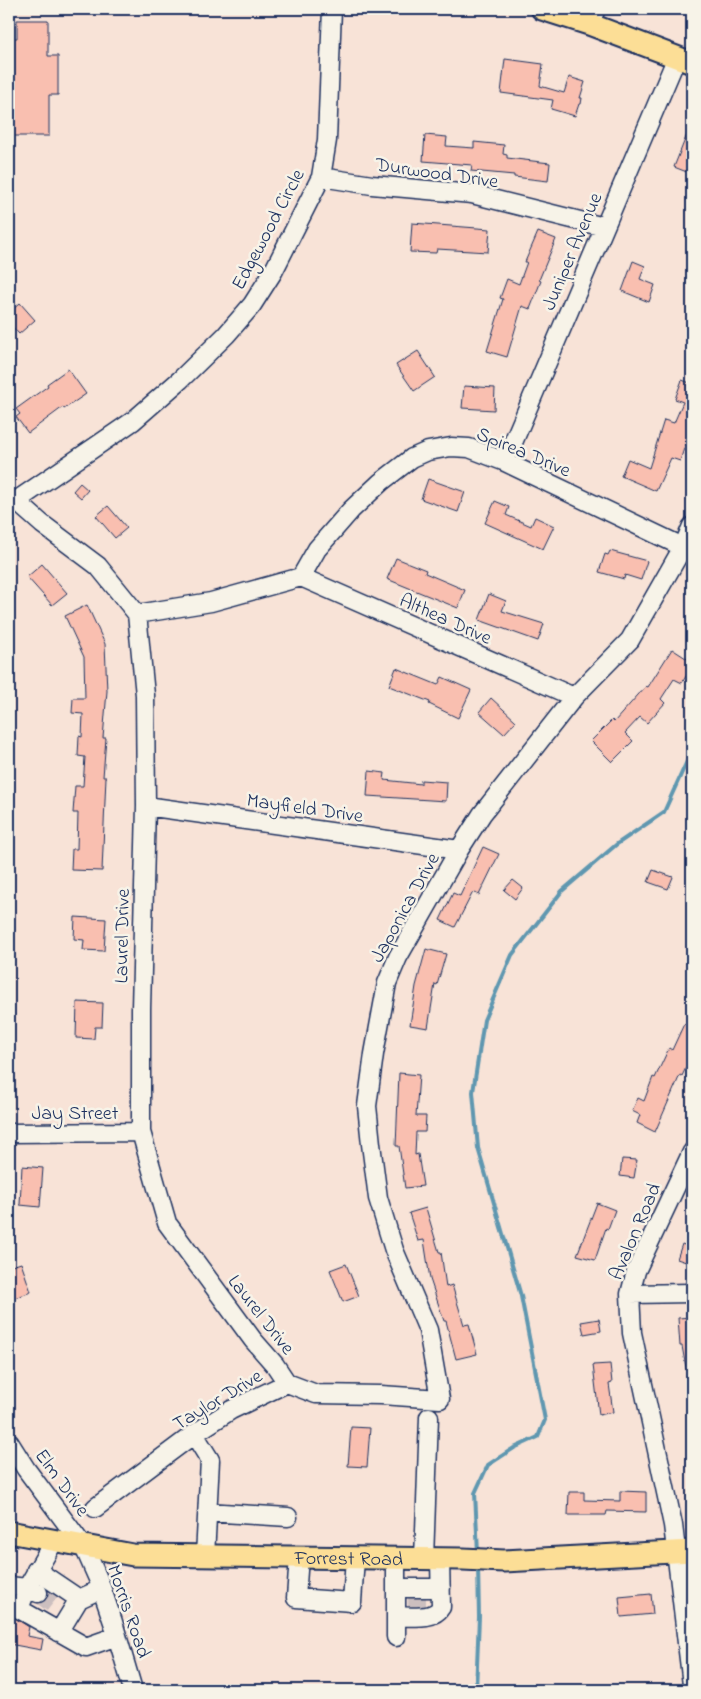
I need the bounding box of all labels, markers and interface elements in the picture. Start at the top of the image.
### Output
street label: Durwood Drive [372,151,500,197]
street label: Edgewood Circle [225,165,314,296]
street label: Juniper Avenue [535,189,611,315]
street label: Spirea Drive [471,420,575,486]
street label: Althea Drive [394,587,496,654]
street label: Mayfield Drive [245,787,365,832]
street label: Japonica Drive [364,848,448,968]
street label: Laurel Drive [108,888,139,984]
street label: Jay Street [31,1100,119,1129]
street label: Avalon Road [603,1179,670,1285]
street label: Laurel Drive [219,1269,301,1362]
street label: Taylor Drive [168,1363,269,1439]
street label: Elm Drive [26,1443,96,1523]
street label: Forrest Road [293,1545,403,1575]
street label: Morris Road [98,1561,157,1663]

